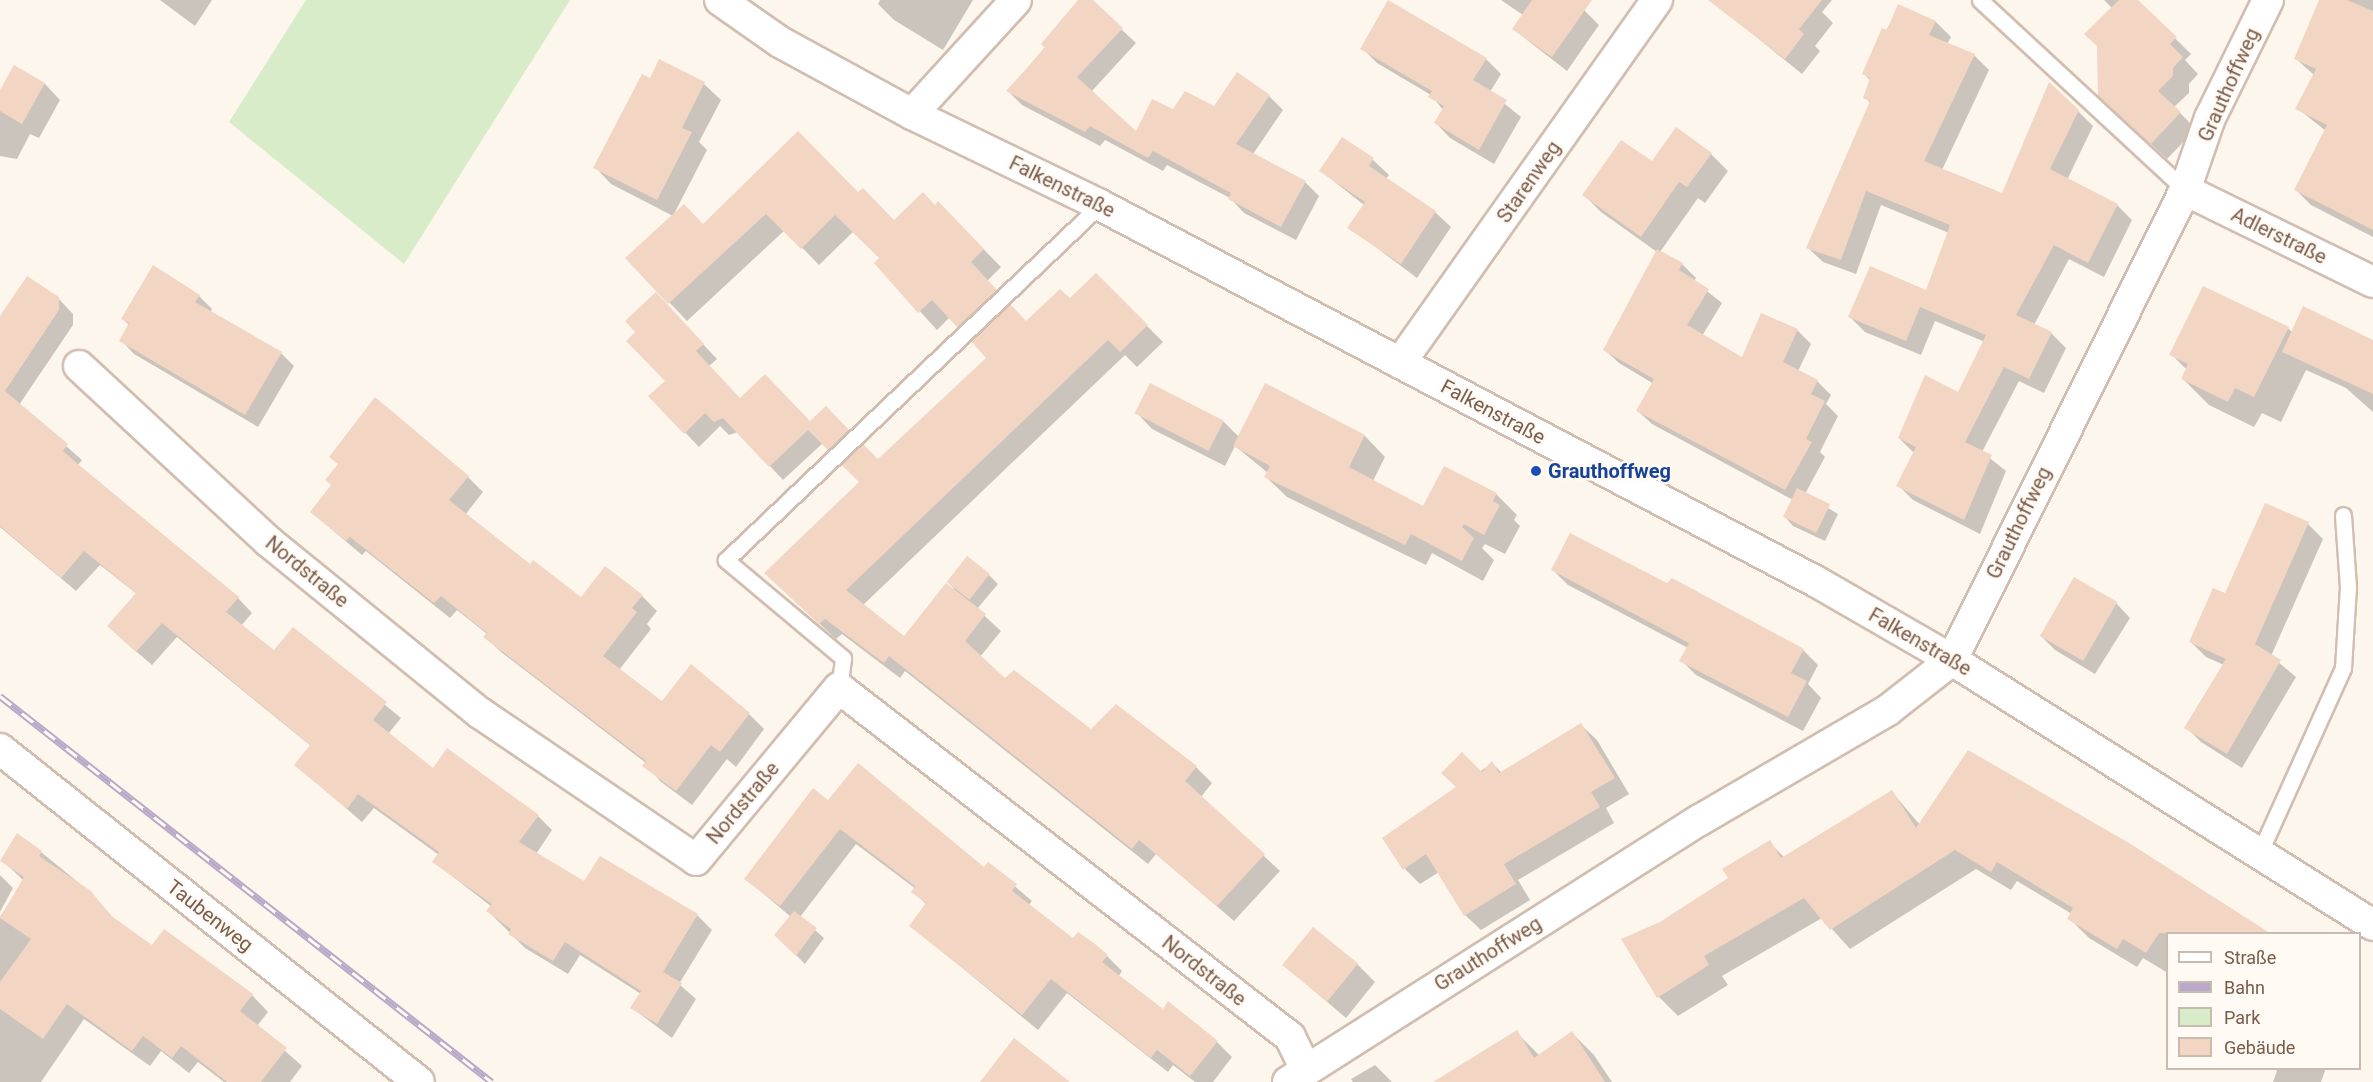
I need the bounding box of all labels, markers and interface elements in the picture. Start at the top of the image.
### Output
street label: Grauthoffweg [2193,25,2265,145]
street label: Starenweg [1492,136,1566,228]
street label: Falkenstraße [1005,151,1119,223]
street label: Adlerstraße [2227,203,2331,269]
street label: Falkenstraße [1437,374,1549,450]
place label: Grauthoffweg [1548,459,1671,483]
street label: Grauthoffweg [1982,463,2056,583]
marker: Grauthoffweg [1529,464,1543,478]
street label: Nordstraße [261,531,353,613]
street label: Falkenstraße [1864,603,1976,681]
street label: Nordstraße [702,757,784,849]
street label: Taubenweg [162,875,258,957]
street label: Grauthoffweg [1430,912,1546,996]
street label: Nordstraße [1157,931,1251,1011]
legend [2166,932,2361,1070]
text: Straße [2224,947,2276,968]
text: Bahn [2224,977,2265,998]
text: Park [2224,1007,2260,1028]
text: Gebäude [2224,1037,2295,1058]

